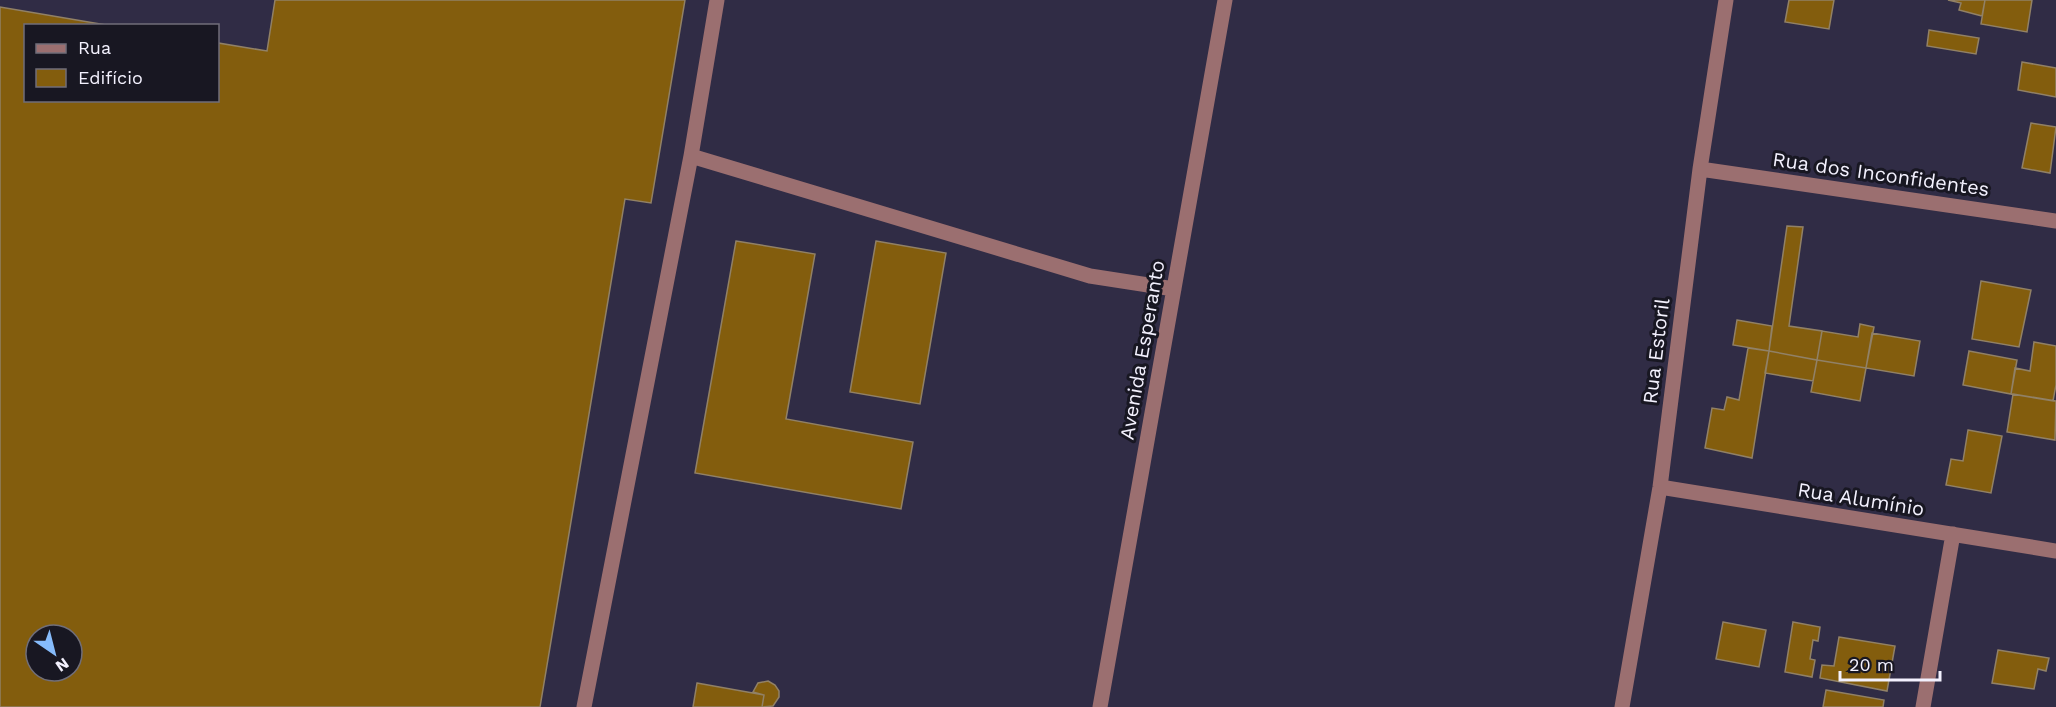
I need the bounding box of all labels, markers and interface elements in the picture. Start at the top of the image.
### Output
legend [24,24,219,102]
text: Rua [78,37,111,58]
text: Edifício [78,67,143,88]
street label: Rua dos Inconfidentes [1771,147,1991,201]
street label: Avenida Esperanto [1114,258,1170,442]
street label: Rua Estoril [1638,297,1674,405]
street label: Rua Alumínio [1796,477,1926,521]
north arrow [24,623,84,683]
scale bar [1840,644,1940,682]
text: N [52,654,73,676]
text: 20 m [1849,654,1894,675]

